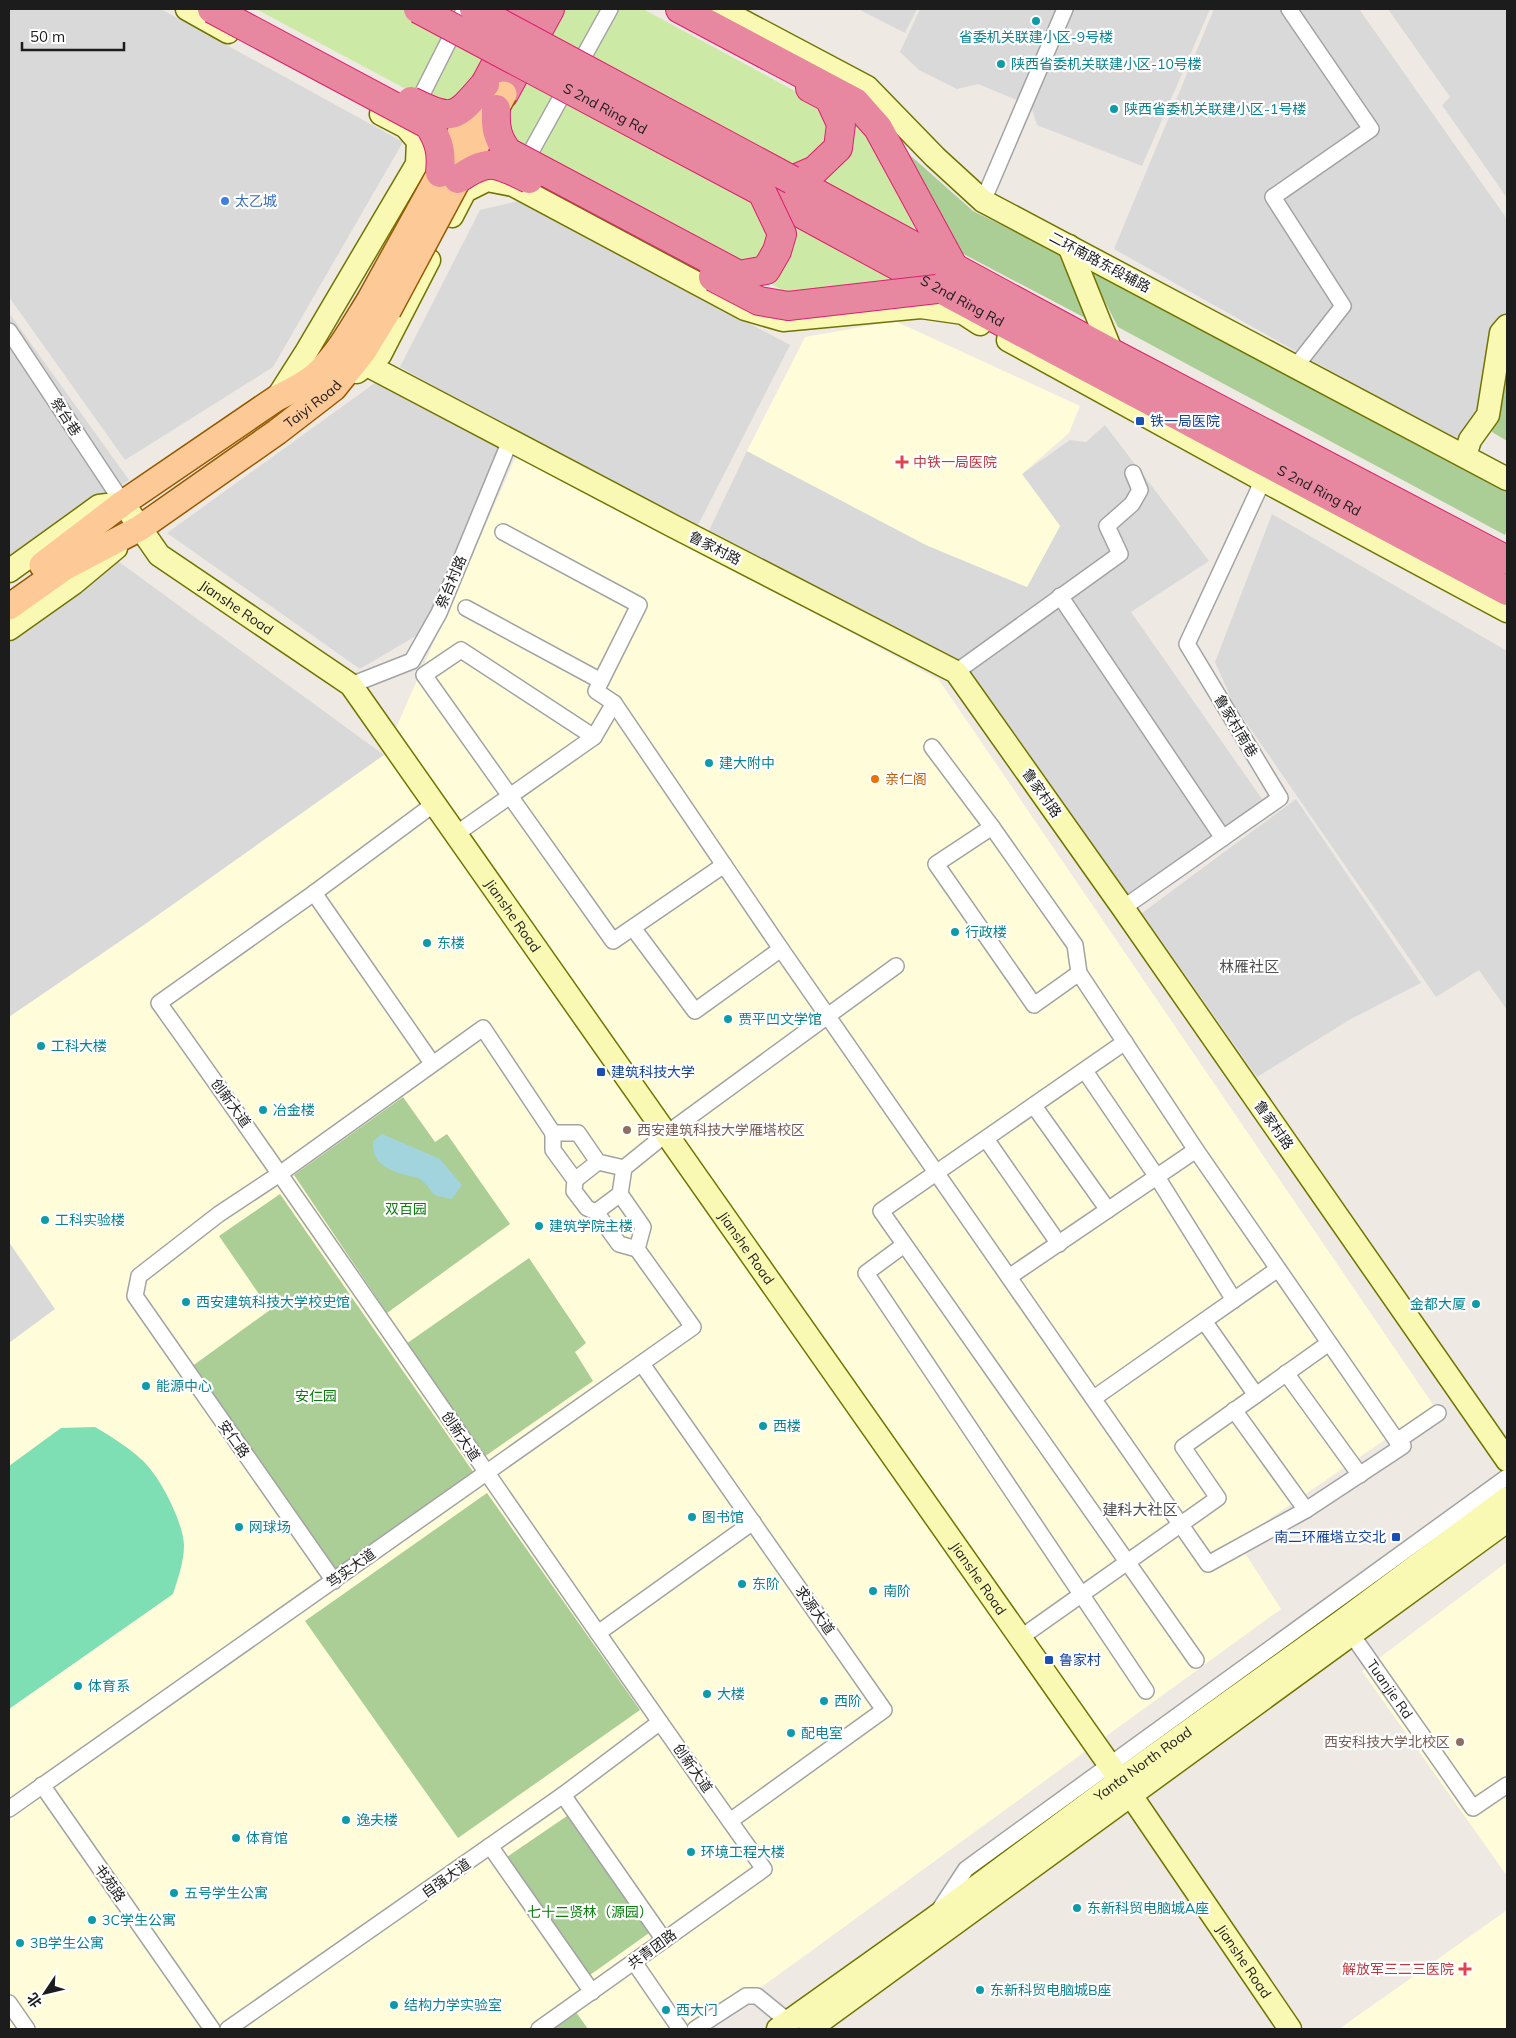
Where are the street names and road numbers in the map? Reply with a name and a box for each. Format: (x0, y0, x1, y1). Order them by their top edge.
street label: S 2nd Ring Rd (560, 79, 650, 138)
street label: 二环南路东段辅路 (1046, 228, 1154, 296)
street label: S 2nd Ring Rd (917, 271, 1007, 331)
street label: Taiyi Road (281, 377, 346, 432)
street label: 祭台巷 (47, 394, 85, 440)
street label: S 2nd Ring Rd (1274, 461, 1364, 520)
street label: 鲁家村路 (686, 527, 744, 569)
street label: 祭台村路 (432, 553, 470, 611)
street label: Jianshe Road (196, 576, 277, 639)
street label: 鲁家村南巷 (1210, 691, 1262, 761)
street label: 鲁家村路 (1019, 765, 1065, 821)
street label: Jianshe Road (481, 875, 545, 956)
street label: 创新大道 (207, 1075, 255, 1131)
street label: 鲁家村路 (1251, 1097, 1297, 1153)
street label: Jianshe Road (714, 1208, 778, 1288)
street label: 创新大道 (438, 1408, 484, 1464)
street label: 安仁路 (215, 1417, 253, 1461)
street label: Jianshe Road (947, 1538, 1010, 1618)
street label: 笃实大道 (323, 1545, 379, 1591)
street label: 求源大道 (792, 1582, 838, 1638)
street label: Tuanjie Rd (1363, 1656, 1417, 1722)
street label: Yanta North Road (1090, 1723, 1195, 1806)
street label: 创新大道 (670, 1740, 716, 1796)
street label: 自强大道 (418, 1855, 474, 1901)
street label: 书苑路 (91, 1861, 129, 1905)
street label: Jianshe Road (1212, 1921, 1275, 2002)
street label: 共青团路 (624, 1925, 680, 1973)

